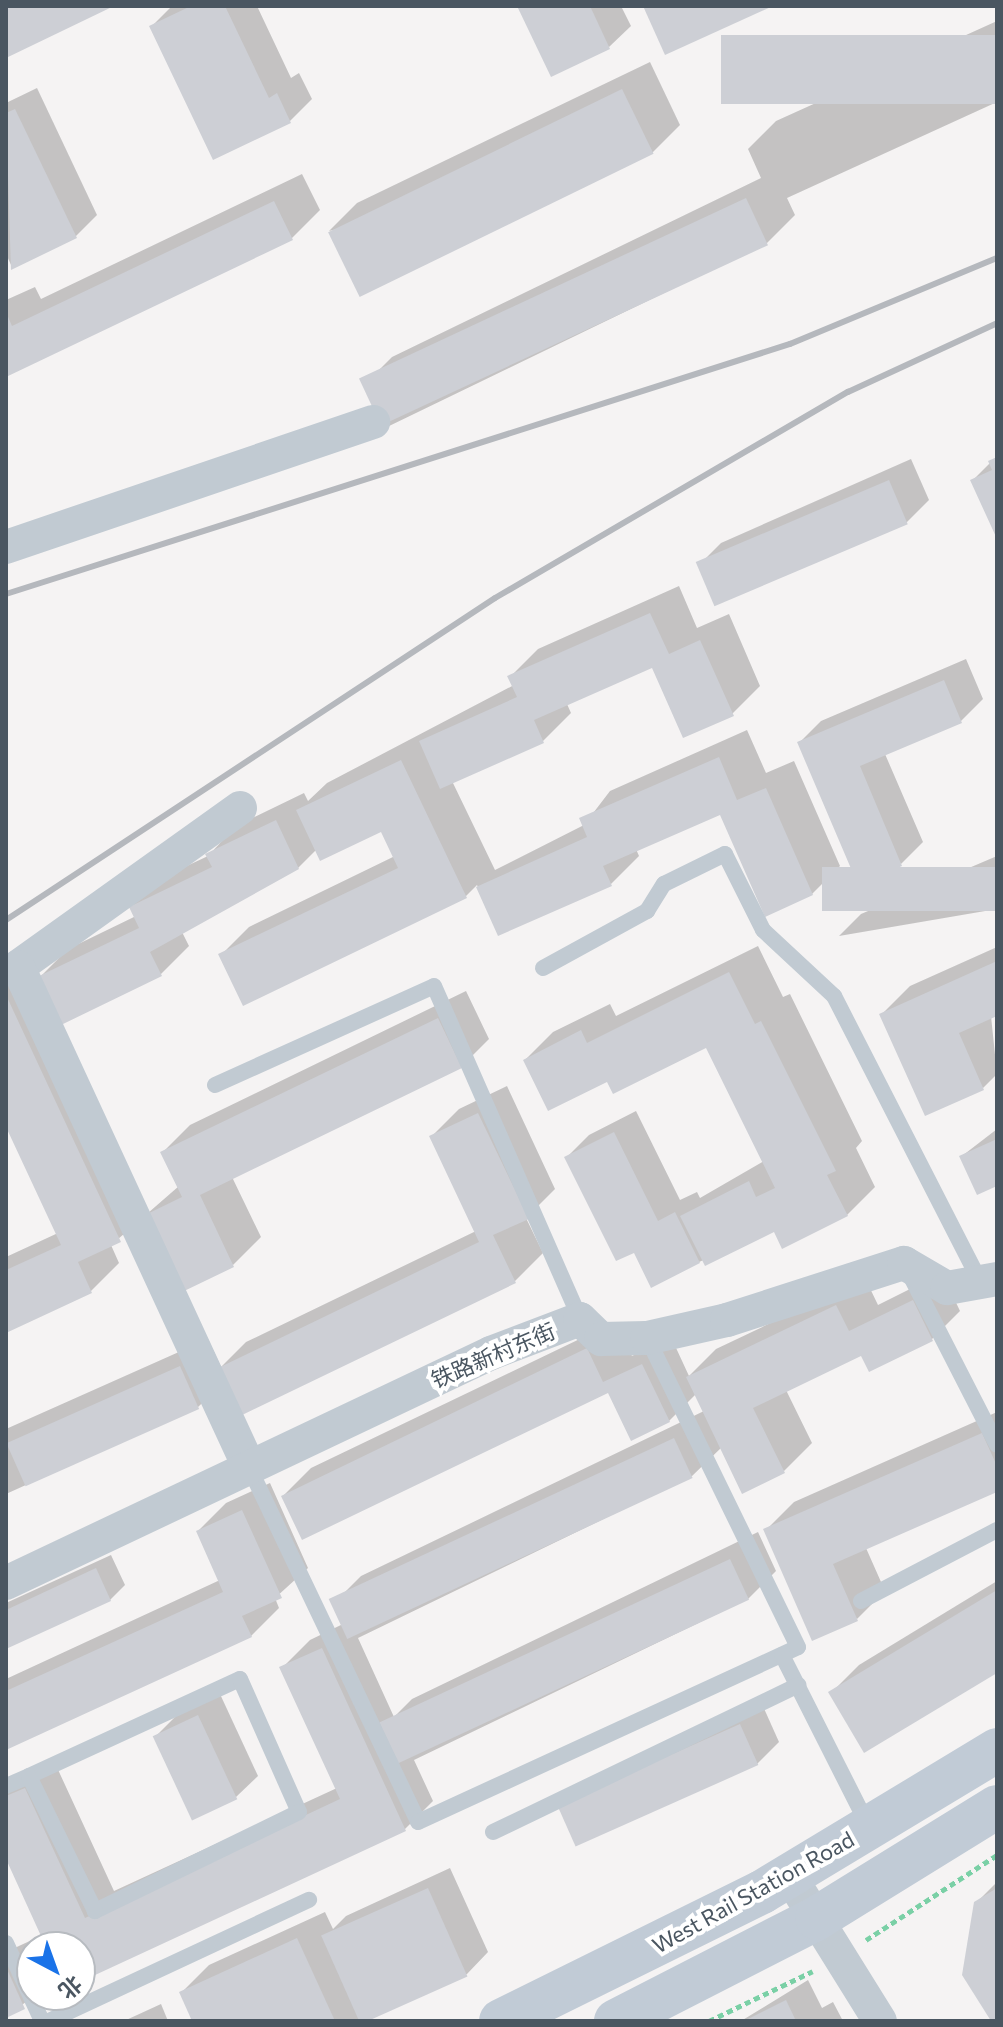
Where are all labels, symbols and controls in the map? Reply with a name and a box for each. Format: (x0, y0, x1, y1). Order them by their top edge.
street label: 铁路新村东街 (427, 1317, 559, 1393)
street label: West Rail Station Road (648, 1826, 858, 1958)
north arrow (16, 1931, 96, 2011)
text: 北 (54, 1971, 88, 2005)

